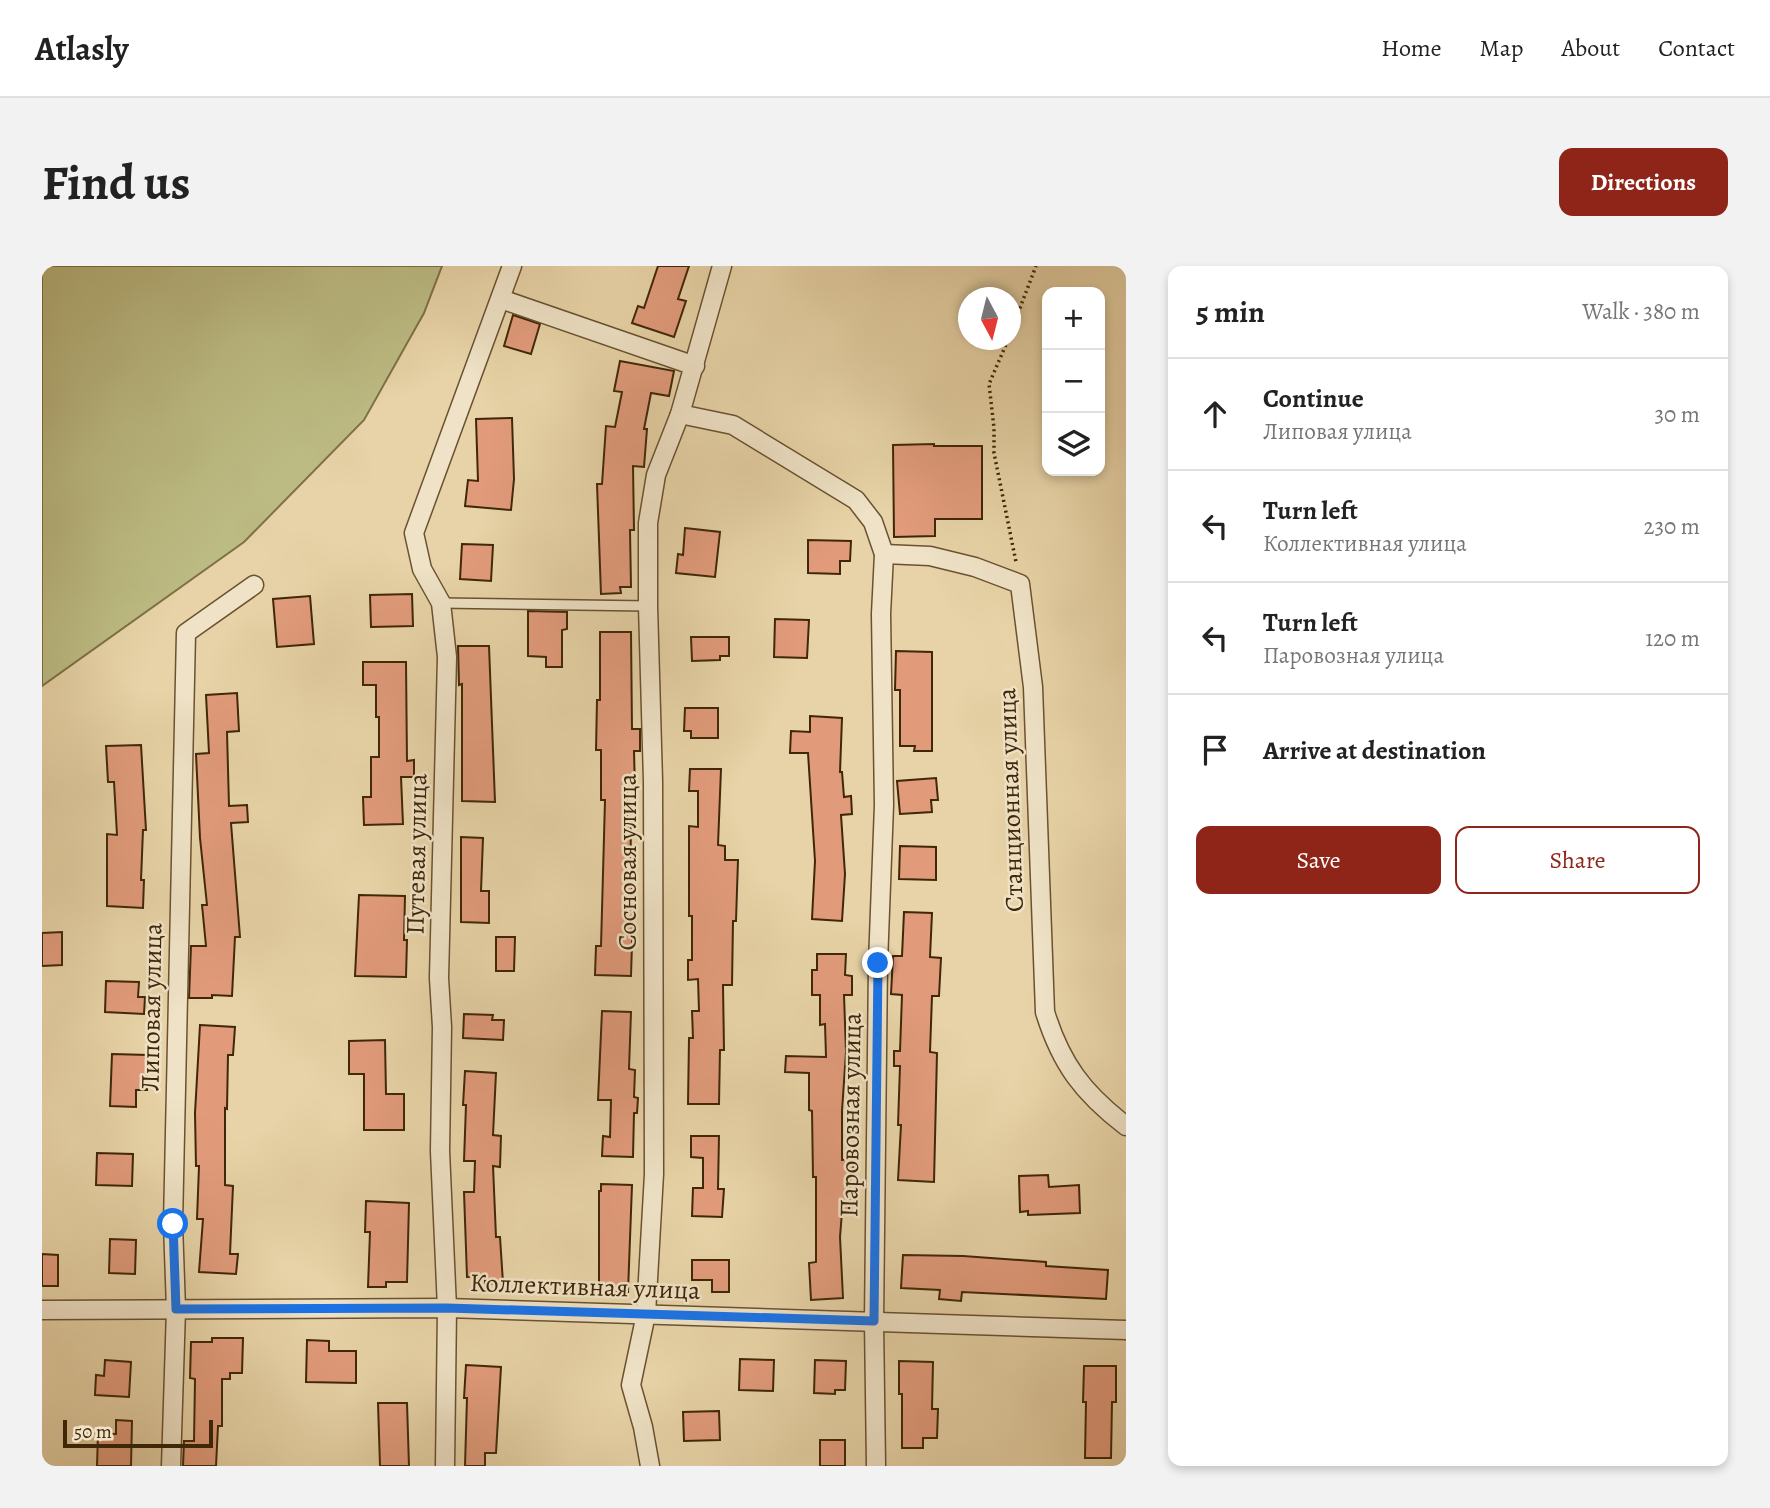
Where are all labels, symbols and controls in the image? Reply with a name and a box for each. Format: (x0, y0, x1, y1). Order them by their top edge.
text: Atlasly (35, 26, 129, 71)
text: Home (1381, 32, 1442, 64)
text: Map (1480, 32, 1524, 64)
text: About (1562, 32, 1620, 64)
text: Contact (1658, 32, 1735, 64)
button: Directions (1559, 148, 1728, 216)
text: Find us (42, 149, 190, 216)
north arrow (958, 287, 1021, 350)
map controls (1042, 287, 1105, 476)
button: + (1042, 287, 1105, 350)
text: 5 min (1196, 292, 1265, 332)
text: Walk · 380 m (1582, 296, 1700, 327)
button: − (1042, 350, 1105, 413)
text: Continue (1263, 381, 1364, 416)
icon: ahead (1196, 395, 1234, 433)
text: 30 m (1654, 399, 1700, 430)
button: layers (1042, 413, 1105, 476)
text: Липовая улица (1263, 416, 1412, 447)
text: Turn left (1263, 493, 1358, 528)
icon: left (1196, 507, 1234, 545)
text: 230 m (1644, 511, 1700, 542)
text: Коллективная улица (1263, 528, 1467, 559)
text: Turn left (1263, 605, 1358, 640)
icon: left (1196, 619, 1234, 657)
text: 120 m (1645, 623, 1700, 654)
text: Паровозная улица (1263, 640, 1444, 671)
street label: Станционная улица (989, 687, 1032, 913)
icon: arrive (1196, 731, 1234, 769)
text: Arrive at destination (1263, 733, 1486, 768)
street label: Путевая улица (398, 773, 435, 935)
street label: Сосновая улица (610, 774, 645, 950)
button: Save (1196, 826, 1441, 894)
button: Share (1455, 826, 1700, 894)
street label: Липовая улица (133, 923, 170, 1091)
route end (862, 947, 893, 978)
street label: Паровозная улица (831, 1012, 870, 1218)
route start (157, 1208, 188, 1239)
street label: Коллективная улица (469, 1265, 701, 1308)
scale bar (63, 1417, 214, 1449)
text: 50 m (74, 1419, 112, 1445)

